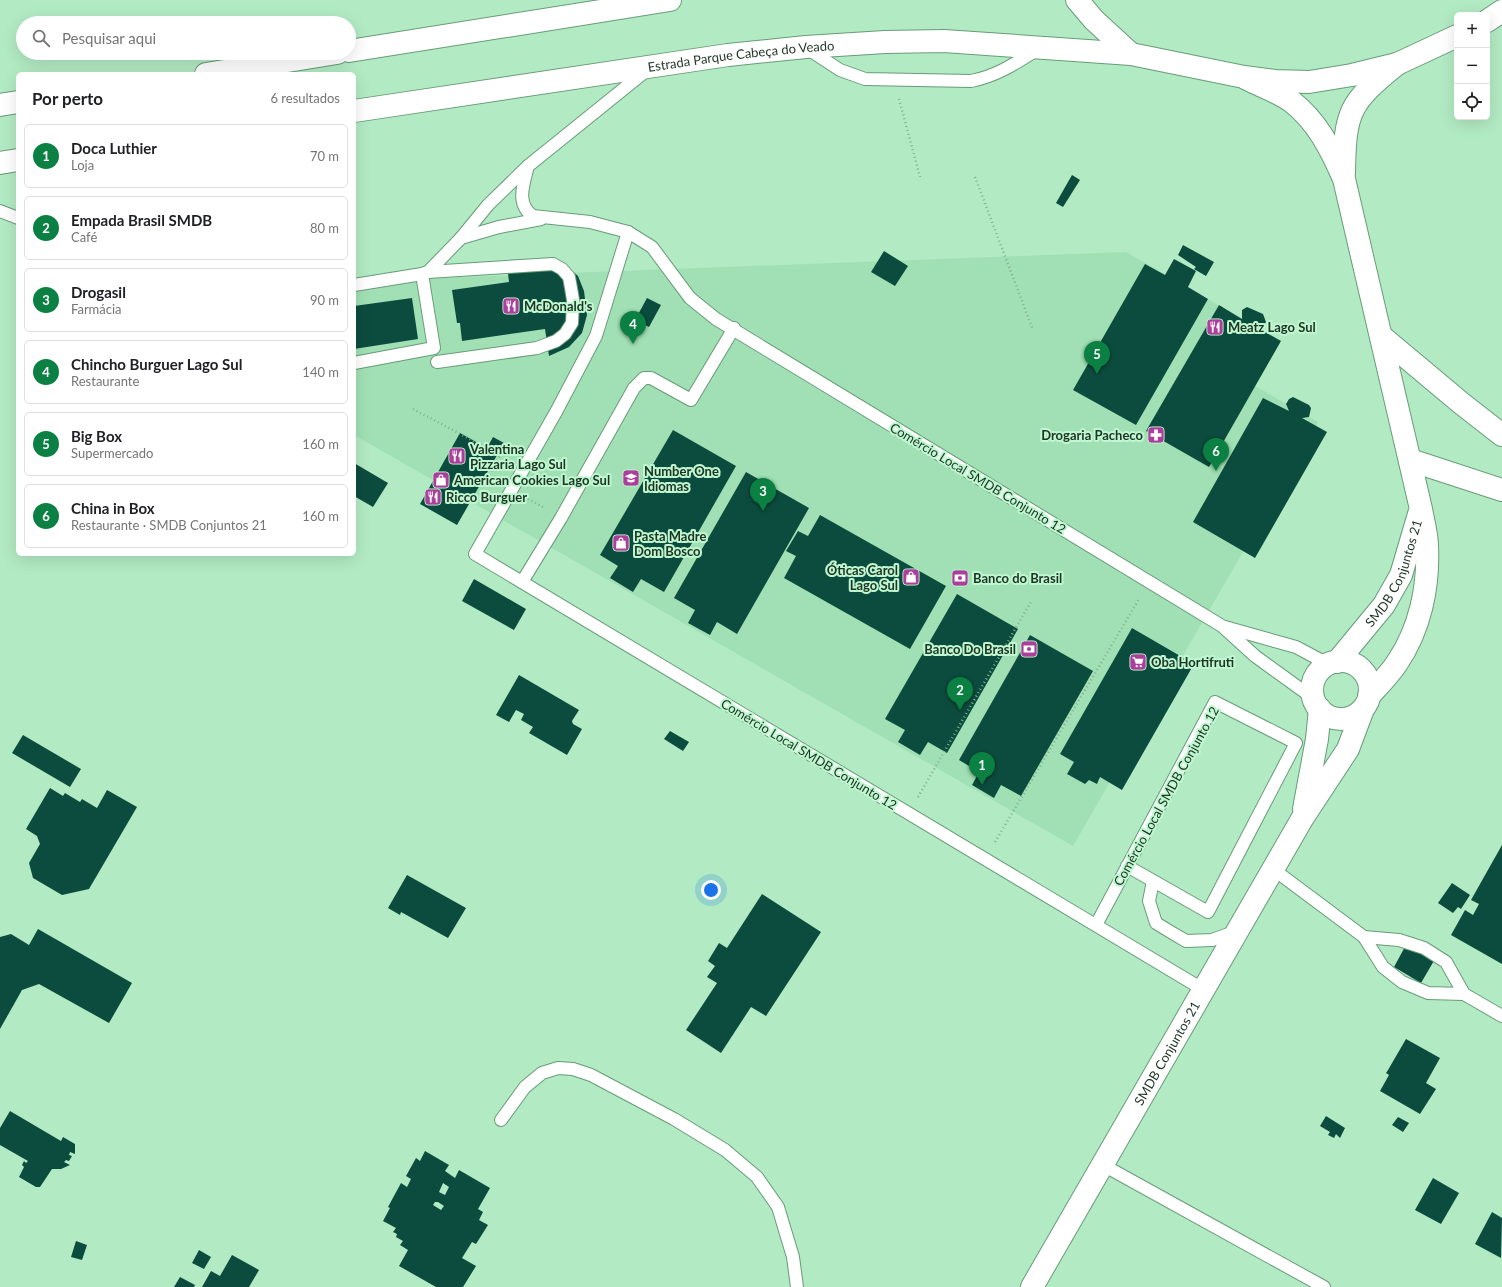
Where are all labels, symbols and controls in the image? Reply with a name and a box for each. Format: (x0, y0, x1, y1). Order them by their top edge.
map controls (1454, 12, 1490, 120)
button: + (1454, 12, 1490, 48)
search box (16, 16, 356, 60)
icon: search (30, 27, 52, 49)
text: Pesquisar aqui (62, 29, 156, 47)
street label: Estrada Parque Cabeça do Veado (647, 37, 835, 75)
button: − (1454, 48, 1490, 84)
button: locate (1454, 84, 1490, 120)
text: Por perto (32, 88, 103, 109)
text: 6 resultados (270, 90, 340, 106)
text: Doca Luthier (71, 139, 157, 157)
text: 1 (42, 148, 50, 164)
text: 70 m (310, 148, 339, 164)
text: Loja (71, 157, 94, 173)
text: Empada Brasil SMDB (71, 211, 212, 229)
text: 2 (42, 220, 50, 236)
text: 80 m (310, 220, 339, 236)
text: Café (71, 229, 97, 245)
text: Drogasil (71, 283, 126, 301)
text: 3 (42, 292, 50, 308)
text: 90 m (310, 292, 339, 308)
restaurant icon: McDonald's (501, 296, 521, 316)
place label: McDonald's (524, 298, 593, 314)
text: Farmácia (71, 301, 122, 317)
pin: 4 (620, 311, 646, 344)
restaurant icon: Meatz Lago Sul (1205, 317, 1225, 337)
place label: Meatz Lago Sul (1228, 319, 1316, 335)
pin: 5 (1084, 341, 1110, 374)
text: Chincho Burguer Lago Sul (71, 355, 242, 373)
text: 4 (42, 364, 50, 380)
text: 140 m (302, 364, 339, 380)
text: Restaurante (71, 373, 139, 389)
street label: Comércio Local SMDB Conjunto 12 (887, 419, 1069, 537)
pharmacy icon: Drogaria Pacheco (1146, 425, 1166, 445)
text: Big Box (71, 427, 122, 445)
place label: Drogaria Pacheco (1041, 427, 1144, 443)
text: 5 (42, 436, 50, 452)
text: 160 m (302, 436, 339, 452)
pin: 6 (1203, 438, 1229, 471)
place label: Valentina Pizzaria Lago Sul (469, 441, 566, 472)
text: Supermercado (71, 445, 153, 461)
restaurant icon: Valentina Pizzaria Lago Sul (447, 446, 467, 466)
place label: Number One Idiomas (644, 463, 719, 494)
school or university icon: Number One Idiomas (621, 468, 641, 488)
shop icon: American Cookies Lago Sul (431, 470, 451, 490)
place label: American Cookies Lago Sul (453, 472, 610, 488)
pin: 3 (750, 478, 776, 511)
restaurant icon: Ricco Burguer (423, 487, 443, 507)
place label: Ricco Burguer (446, 489, 527, 505)
text: China in Box (71, 499, 155, 517)
text: 6 (42, 508, 50, 524)
text: 160 m (302, 508, 339, 524)
text: Restaurante · SMDB Conjuntos 21 (71, 517, 267, 533)
street label: SMDB Conjuntos 21 (1361, 518, 1425, 630)
place label: Pasta Madre Dom Bosco (634, 528, 707, 559)
shop icon: Pasta Madre Dom Bosco (611, 533, 631, 553)
place label: Óticas Carol Lago Sul (827, 562, 898, 593)
shop icon: Óticas Carol Lago Sul (901, 567, 921, 587)
bank icon: Banco do Brasil (950, 568, 970, 588)
place label: Banco do Brasil (973, 570, 1062, 586)
bank icon: Banco Do Brasil (1019, 639, 1039, 659)
place label: Banco Do Brasil (924, 641, 1016, 657)
supermarket icon: Oba Hortifruti (1128, 652, 1148, 672)
place label: Oba Hortifruti (1151, 654, 1234, 670)
pin: 2 (947, 677, 973, 710)
street label: Comércio Local SMDB Conjunto 12 (718, 695, 900, 813)
street label: Comércio Local SMDB Conjunto 12 (1110, 704, 1222, 888)
pin: 1 (969, 752, 995, 785)
your location (701, 880, 721, 900)
street label: SMDB Conjuntos 21 (1131, 998, 1203, 1108)

